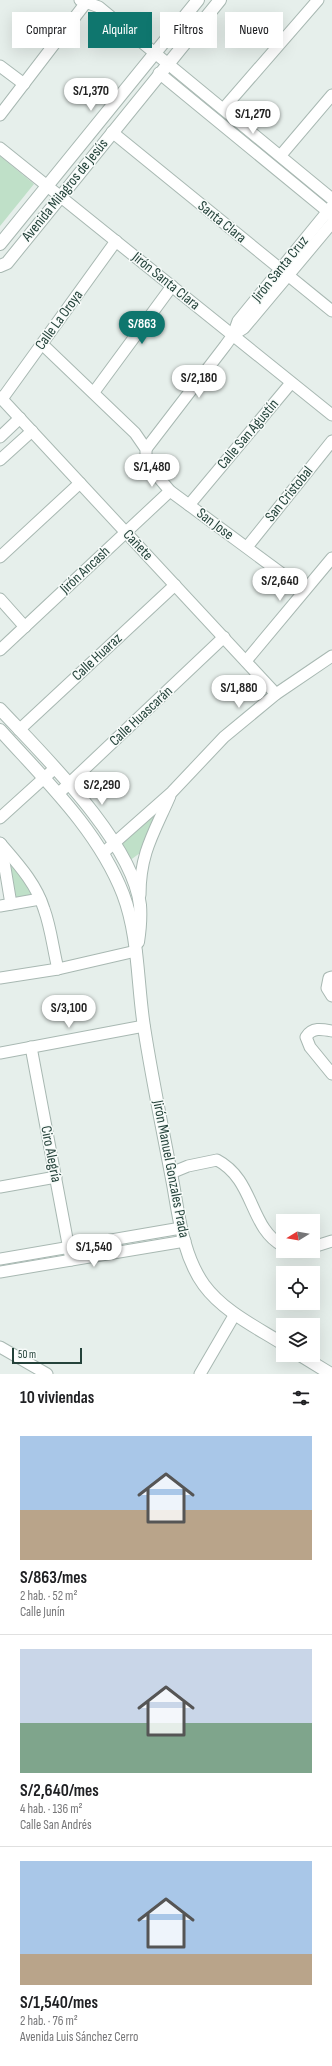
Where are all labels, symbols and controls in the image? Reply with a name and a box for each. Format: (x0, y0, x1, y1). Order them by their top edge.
chip: Comprar (12, 12, 80, 48)
chip: Alquilar (88, 12, 152, 48)
chip: Filtros (160, 12, 217, 48)
chip: Nuevo (225, 12, 283, 48)
pin: S/1,370 (54, 78, 128, 112)
text: S/1,370 (73, 83, 109, 99)
pin: S/1,270 (216, 101, 290, 135)
text: S/1,270 (235, 106, 271, 122)
street label: Avenida Milagros de Jesús (17, 135, 112, 246)
street label: Santa Clara (194, 197, 250, 247)
street label: Jirón Santa Cruz (247, 232, 313, 307)
street label: Jirón Santa Clara (127, 247, 204, 314)
street label: Calle La Oroya (31, 286, 87, 354)
pin: S/863 (114, 311, 170, 345)
text: S/863 (128, 316, 156, 332)
pin: S/2,180 (162, 365, 236, 399)
text: S/2,180 (181, 370, 217, 386)
street label: Calle San Agustín (213, 395, 283, 473)
pin: S/1,480 (115, 454, 189, 488)
text: S/1,480 (133, 459, 171, 475)
street label: San Cristobal (261, 462, 317, 526)
street label: San Jose (193, 504, 237, 544)
street label: Cañete (119, 525, 157, 565)
street label: Jirón Ancash (55, 542, 114, 599)
pin: S/2,640 (243, 568, 317, 602)
text: S/2,640 (261, 573, 299, 589)
street label: Calle Huaraz (68, 629, 126, 685)
pin: S/1,880 (202, 675, 276, 709)
text: S/1,880 (220, 680, 258, 696)
street label: Calle Huascarán (105, 682, 177, 750)
pin: S/2,290 (65, 772, 139, 806)
text: S/2,290 (84, 777, 120, 793)
pin: S/3,100 (32, 995, 106, 1029)
text: S/3,100 (51, 1000, 87, 1016)
street label: Jirón Manuel Gonzales Prada (148, 1098, 194, 1240)
street label: Ciro Alegría (36, 1124, 66, 1184)
north arrow (276, 1214, 320, 1258)
map controls (276, 1214, 320, 1362)
pin: S/1,540 (57, 1234, 131, 1268)
text: S/1,540 (76, 1239, 112, 1255)
button: locate (276, 1266, 320, 1310)
button: layers (276, 1318, 320, 1362)
scale bar (12, 1346, 82, 1365)
text: 50 m (18, 1348, 36, 1361)
icon: filters (290, 1387, 312, 1409)
text: 10 viviendas (20, 1388, 94, 1408)
icon: home (130, 1462, 202, 1534)
text: S/863/mes (20, 1568, 87, 1588)
text: 2 hab. · 52 m² (20, 1588, 77, 1604)
text: Calle Junín (20, 1604, 65, 1620)
icon: home (130, 1675, 202, 1747)
text: S/2,640/mes (20, 1781, 99, 1801)
text: 4 hab. · 136 m² (20, 1801, 83, 1817)
text: Calle San Andrés (20, 1817, 92, 1833)
icon: home (130, 1887, 202, 1959)
text: S/1,540/mes (20, 1993, 98, 2013)
text: 2 hab. · 76 m² (20, 2013, 78, 2029)
text: Avenida Luis Sánchez Cerro (20, 2029, 138, 2045)

